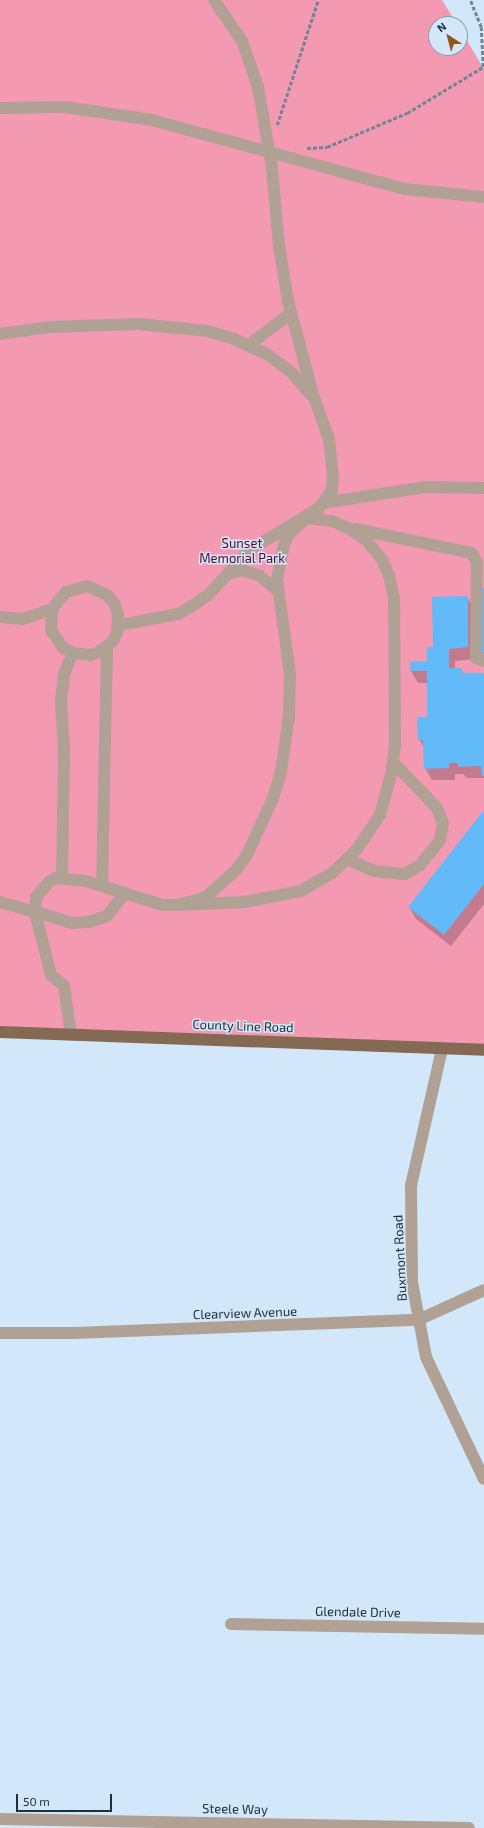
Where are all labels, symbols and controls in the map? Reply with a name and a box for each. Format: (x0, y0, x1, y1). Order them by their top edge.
north arrow (428, 16, 468, 56)
text: N (434, 19, 448, 34)
park label: Sunset Memorial Park (199, 536, 285, 567)
street label: County Line Road (192, 1016, 294, 1036)
street label: Buxmont Road (390, 1214, 410, 1302)
street label: Clearview Avenue (192, 1303, 298, 1323)
street label: Glendale Drive (315, 1603, 401, 1621)
scale bar (18, 1786, 114, 1812)
text: 50 m (23, 1794, 50, 1808)
street label: Steele Way (202, 1801, 268, 1817)

